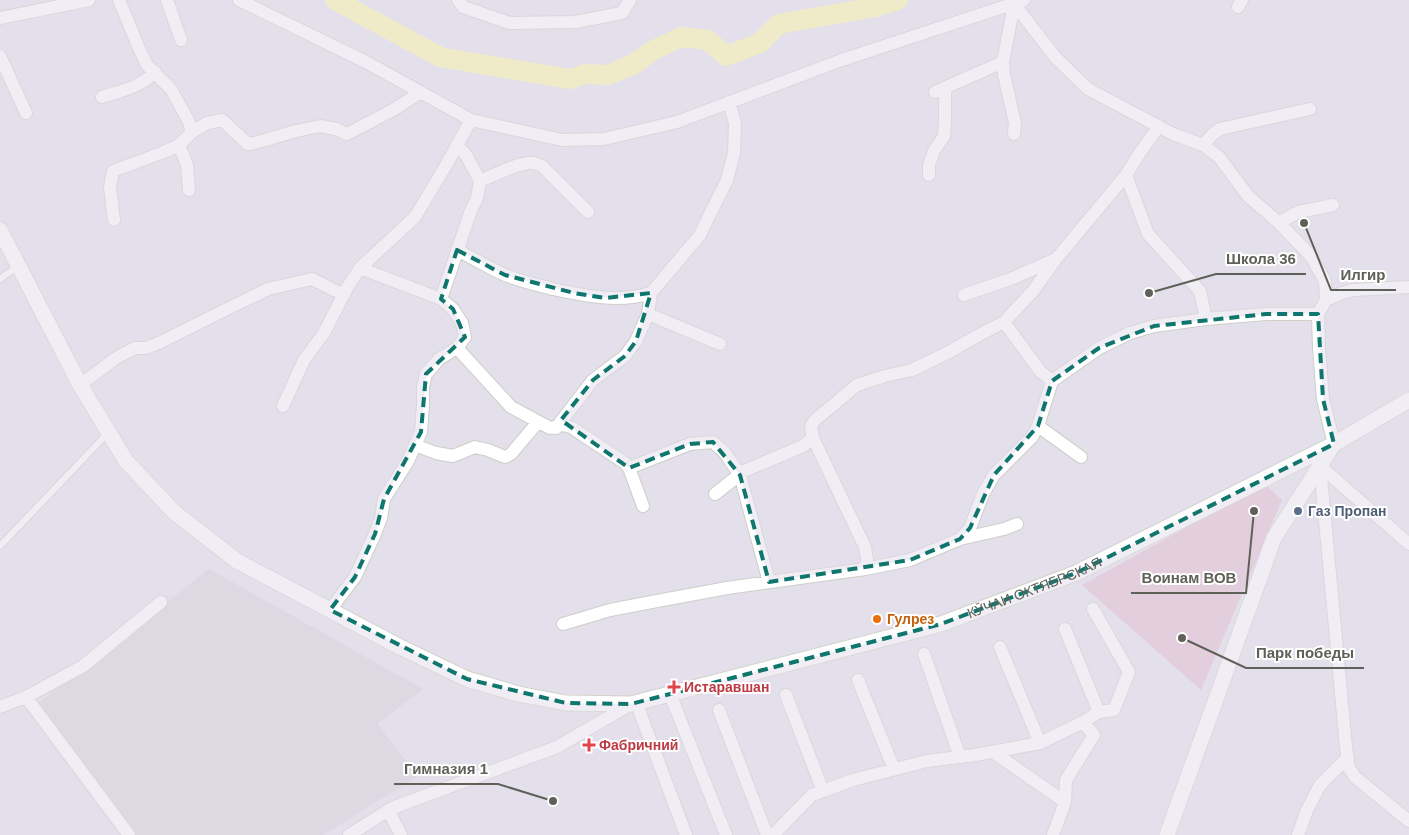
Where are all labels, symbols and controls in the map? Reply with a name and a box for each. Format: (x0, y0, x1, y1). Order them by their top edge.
callout: Школа 36 (1216, 244, 1306, 274)
text: Школа 36 (1226, 250, 1296, 267)
callout: Илгир (1331, 260, 1396, 290)
text: Илгир (1341, 266, 1385, 283)
place label: Газ Пропан (1308, 503, 1386, 519)
marker: Газ Пропан (1292, 505, 1304, 517)
street label: КӮЧАИ ОКТЯБРСКАЯ (965, 554, 1104, 621)
callout: Воинам ВОВ (1131, 563, 1246, 593)
text: Воинам ВОВ (1142, 569, 1237, 586)
place label: Гулрез (887, 611, 934, 627)
marker: Гулрез (871, 613, 883, 625)
callout: Парк победы (1246, 638, 1364, 668)
text: Парк победы (1256, 644, 1354, 661)
place label: Истаравшан (684, 679, 769, 695)
marker: Истаравшан (668, 681, 680, 693)
place label: Фабричний (599, 737, 678, 753)
marker: Фабричний (583, 739, 595, 751)
callout: Гимназия 1 (394, 754, 498, 784)
text: Гимназия 1 (404, 760, 488, 777)

